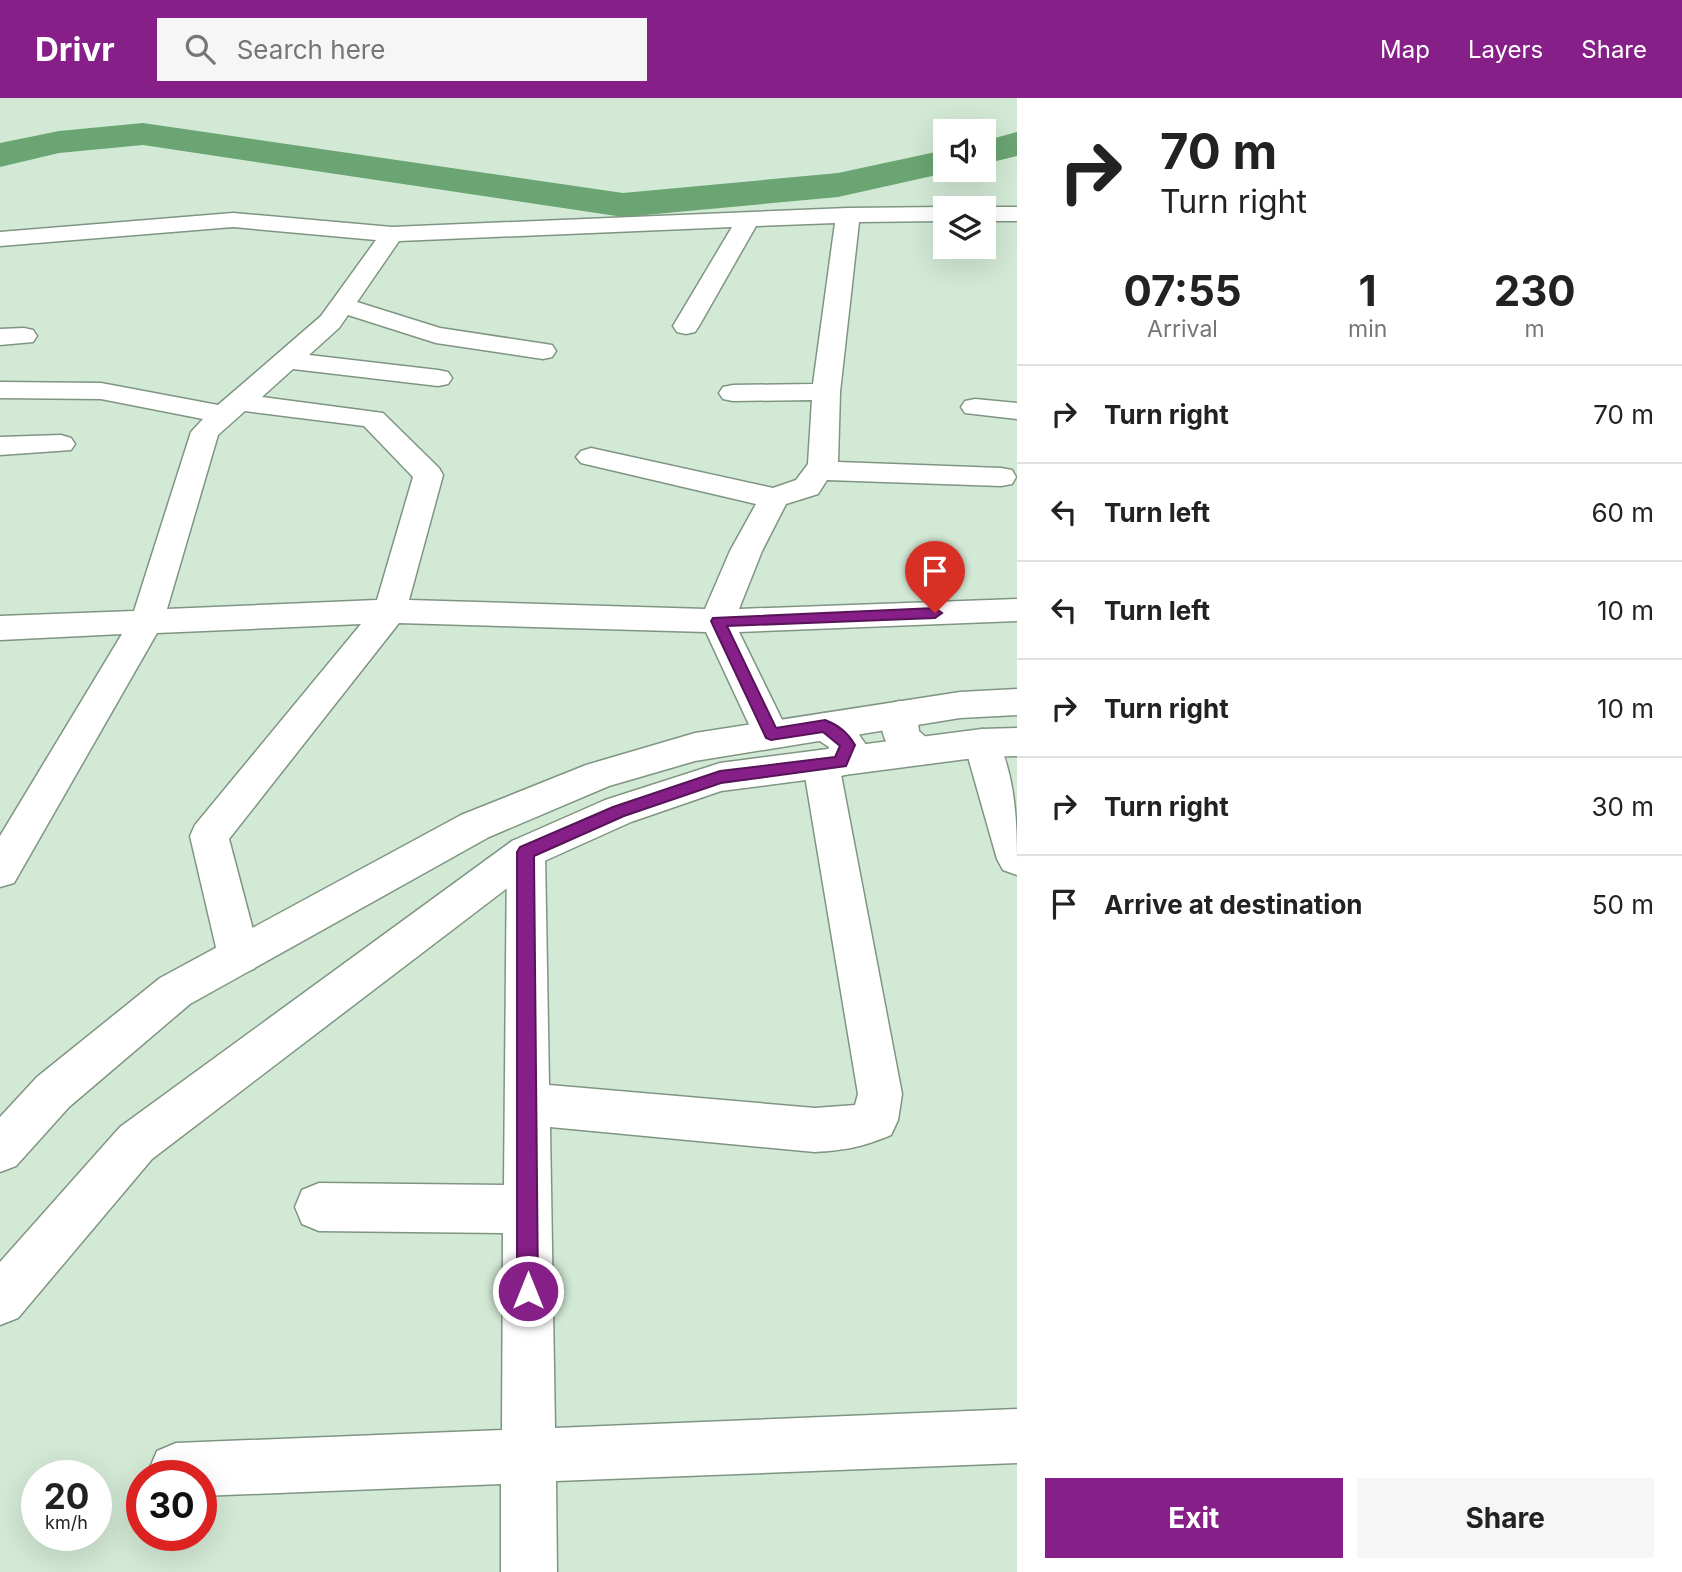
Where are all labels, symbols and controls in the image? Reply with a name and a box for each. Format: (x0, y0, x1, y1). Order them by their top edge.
search box (157, 18, 647, 81)
text: Drivr (35, 29, 115, 69)
icon: search (181, 30, 219, 68)
text: Search here (237, 34, 385, 65)
text: Map (1380, 35, 1430, 64)
text: Layers (1468, 35, 1543, 64)
text: Share (1581, 35, 1647, 64)
map controls (933, 119, 996, 259)
button: sound (933, 119, 996, 182)
text: 70 m (1160, 122, 1277, 181)
icon: right (1045, 126, 1136, 217)
text: Turn right (1160, 182, 1307, 221)
button: layers (933, 196, 996, 259)
text: 07:55 (1123, 265, 1242, 316)
text: 1 (1359, 265, 1377, 316)
text: 230 (1494, 265, 1576, 316)
text: Arrival (1147, 315, 1218, 343)
text: min (1348, 315, 1387, 343)
text: m (1525, 315, 1545, 343)
icon: right (1045, 395, 1083, 433)
text: Turn right (1104, 399, 1229, 430)
text: 70 m (1593, 399, 1654, 430)
icon: left (1045, 493, 1083, 531)
text: Turn left (1104, 497, 1210, 528)
text: 60 m (1591, 497, 1654, 528)
pin (905, 541, 965, 613)
icon: arrive (916, 552, 954, 590)
icon: left (1045, 591, 1083, 629)
text: Turn left (1104, 595, 1210, 626)
text: 10 m (1597, 595, 1654, 626)
icon: right (1045, 689, 1083, 727)
text: Turn right (1104, 693, 1229, 724)
text: 10 m (1597, 693, 1654, 724)
icon: right (1045, 787, 1083, 825)
text: Turn right (1104, 791, 1229, 822)
text: 30 m (1591, 791, 1654, 822)
icon: arrive (1045, 885, 1083, 923)
text: Arrive at destination (1104, 889, 1363, 920)
text: 50 m (1592, 889, 1654, 920)
position arrow (491, 1254, 565, 1328)
speed limit sign: 30 (126, 1460, 217, 1551)
text: 20 (44, 1475, 89, 1517)
button: Exit (1045, 1478, 1343, 1558)
button: Share (1357, 1478, 1654, 1558)
text: km/h (45, 1512, 88, 1533)

